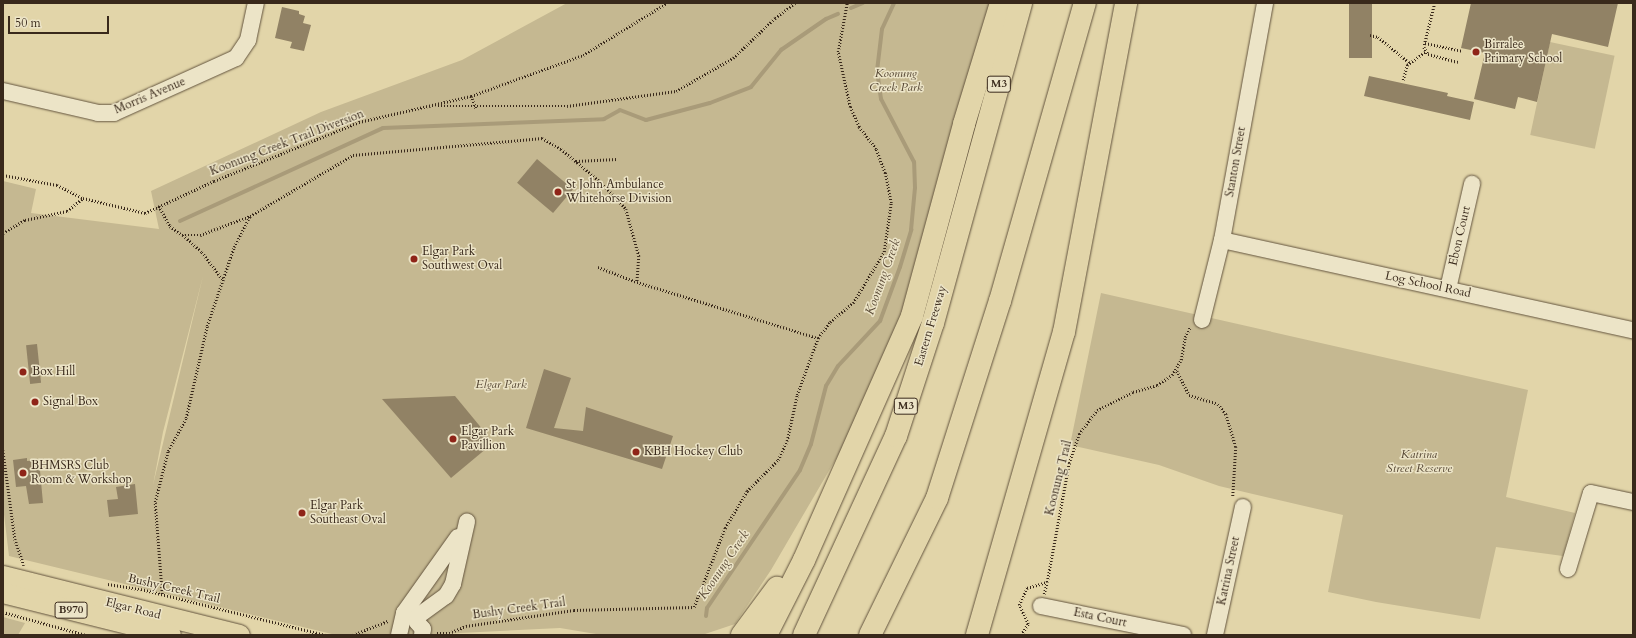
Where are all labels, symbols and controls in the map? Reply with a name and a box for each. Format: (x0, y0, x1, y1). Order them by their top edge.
scale bar (10, 8, 111, 34)
text: 50 m (15, 15, 41, 31)
place label: Birralee Primary School (1484, 38, 1562, 66)
marker: Birralee Primary School (1471, 47, 1481, 57)
park label: Koonung Creek Park (869, 67, 923, 95)
street label: Morris Avenue (112, 75, 188, 117)
road number: M3 (986, 75, 1012, 93)
street label: Koonung Creek Trail Diversion (208, 107, 366, 179)
street label: Stanton Street (1223, 126, 1249, 198)
place label: St John Ambulance Whitehorse Division (566, 178, 672, 206)
marker: St John Ambulance Whitehorse Division (553, 187, 563, 197)
street label: Ebon Court (1446, 205, 1474, 267)
water label: Koonung Creek (862, 237, 904, 317)
place label: Elgar Park Southwest Oval (422, 245, 502, 273)
marker: Elgar Park Southwest Oval (409, 254, 419, 264)
street label: Log School Road (1384, 269, 1472, 301)
street label: Eastern Freeway (912, 284, 950, 368)
place label: Box Hill (32, 365, 75, 379)
marker: Box Hill (17, 366, 29, 378)
park label: Elgar Park (475, 378, 527, 392)
place label: Signal Box (43, 395, 98, 409)
marker: Signal Box (30, 397, 40, 407)
road number: M3 (893, 397, 919, 415)
place label: Elgar Park Pavillion (461, 425, 514, 453)
marker: Elgar Park Pavillion (448, 434, 458, 444)
street label: Koonung Trail (1043, 439, 1075, 517)
place label: KBH Hockey Club (644, 445, 743, 459)
marker: KBH Hockey Club (631, 447, 641, 457)
park label: Katrina Street Reserve (1386, 448, 1452, 476)
place label: BHMSRS Club Room & Workshop (31, 459, 132, 487)
marker: BHMSRS Club Room & Workshop (18, 468, 28, 478)
place label: Elgar Park Southeast Oval (310, 499, 386, 527)
marker: Elgar Park Southeast Oval (297, 508, 307, 518)
water label: Koonung Creek (695, 528, 753, 602)
street label: Katrina Street (1215, 535, 1243, 607)
street label: Bushy Creek Trail (127, 571, 221, 607)
street label: Elgar Road (104, 595, 162, 623)
street label: Bushy Creek Trail (472, 595, 566, 623)
road number: B970 (54, 601, 88, 619)
street label: Esta Court (1072, 605, 1128, 631)

